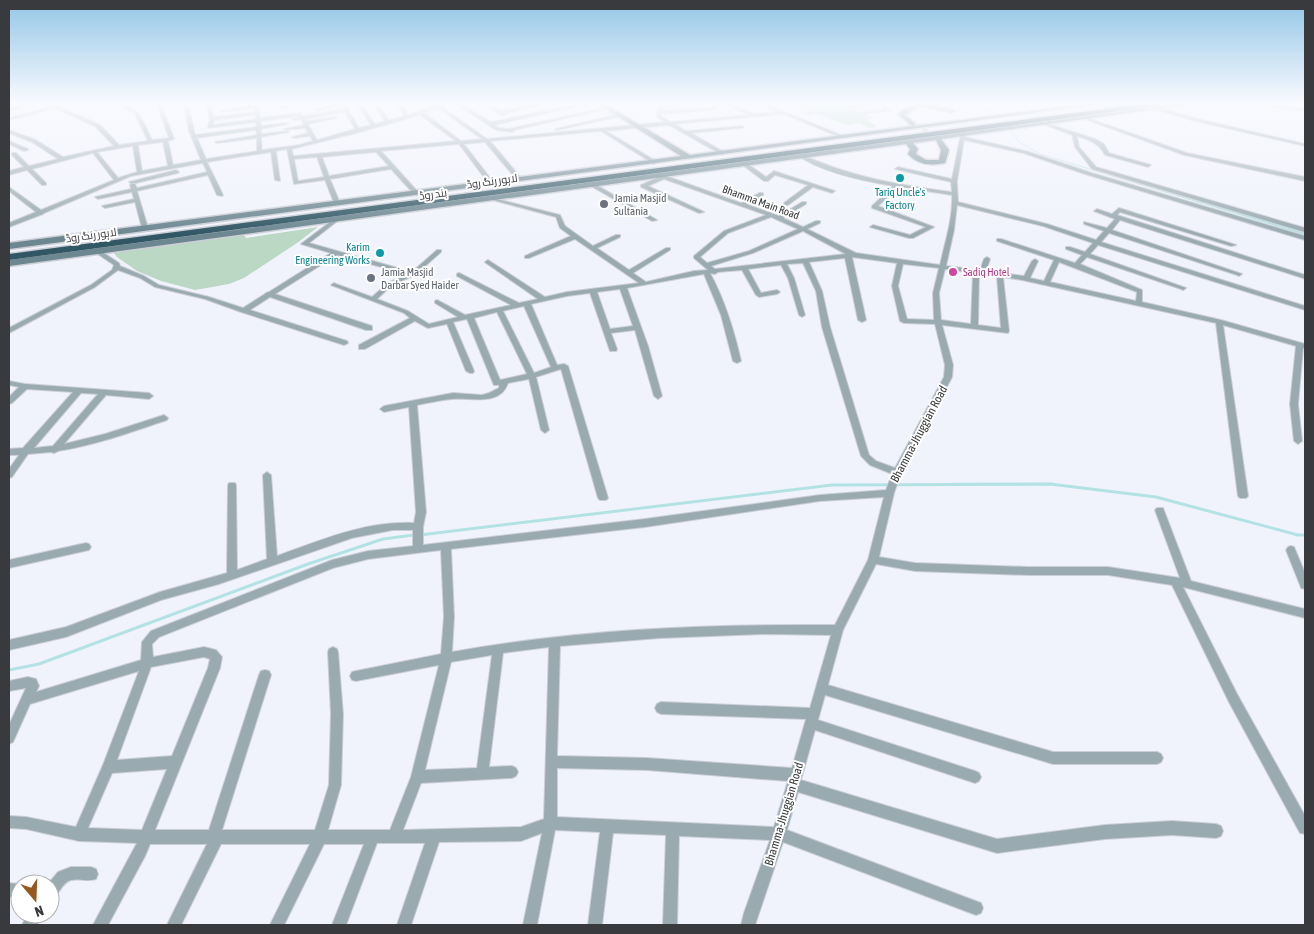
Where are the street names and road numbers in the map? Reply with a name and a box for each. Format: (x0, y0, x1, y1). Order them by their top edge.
street label: لاہور رنگ روڈ (466, 171, 519, 192)
street label: Bhamma Main Road (721, 183, 801, 221)
street label: بند روڈ (418, 186, 448, 203)
street label: لاہور رنگ روڈ (65, 225, 118, 246)
street label: Bhamma-Jhuggian Road (888, 383, 950, 485)
street label: Bhamma-Jhuggian Road (762, 761, 806, 867)

